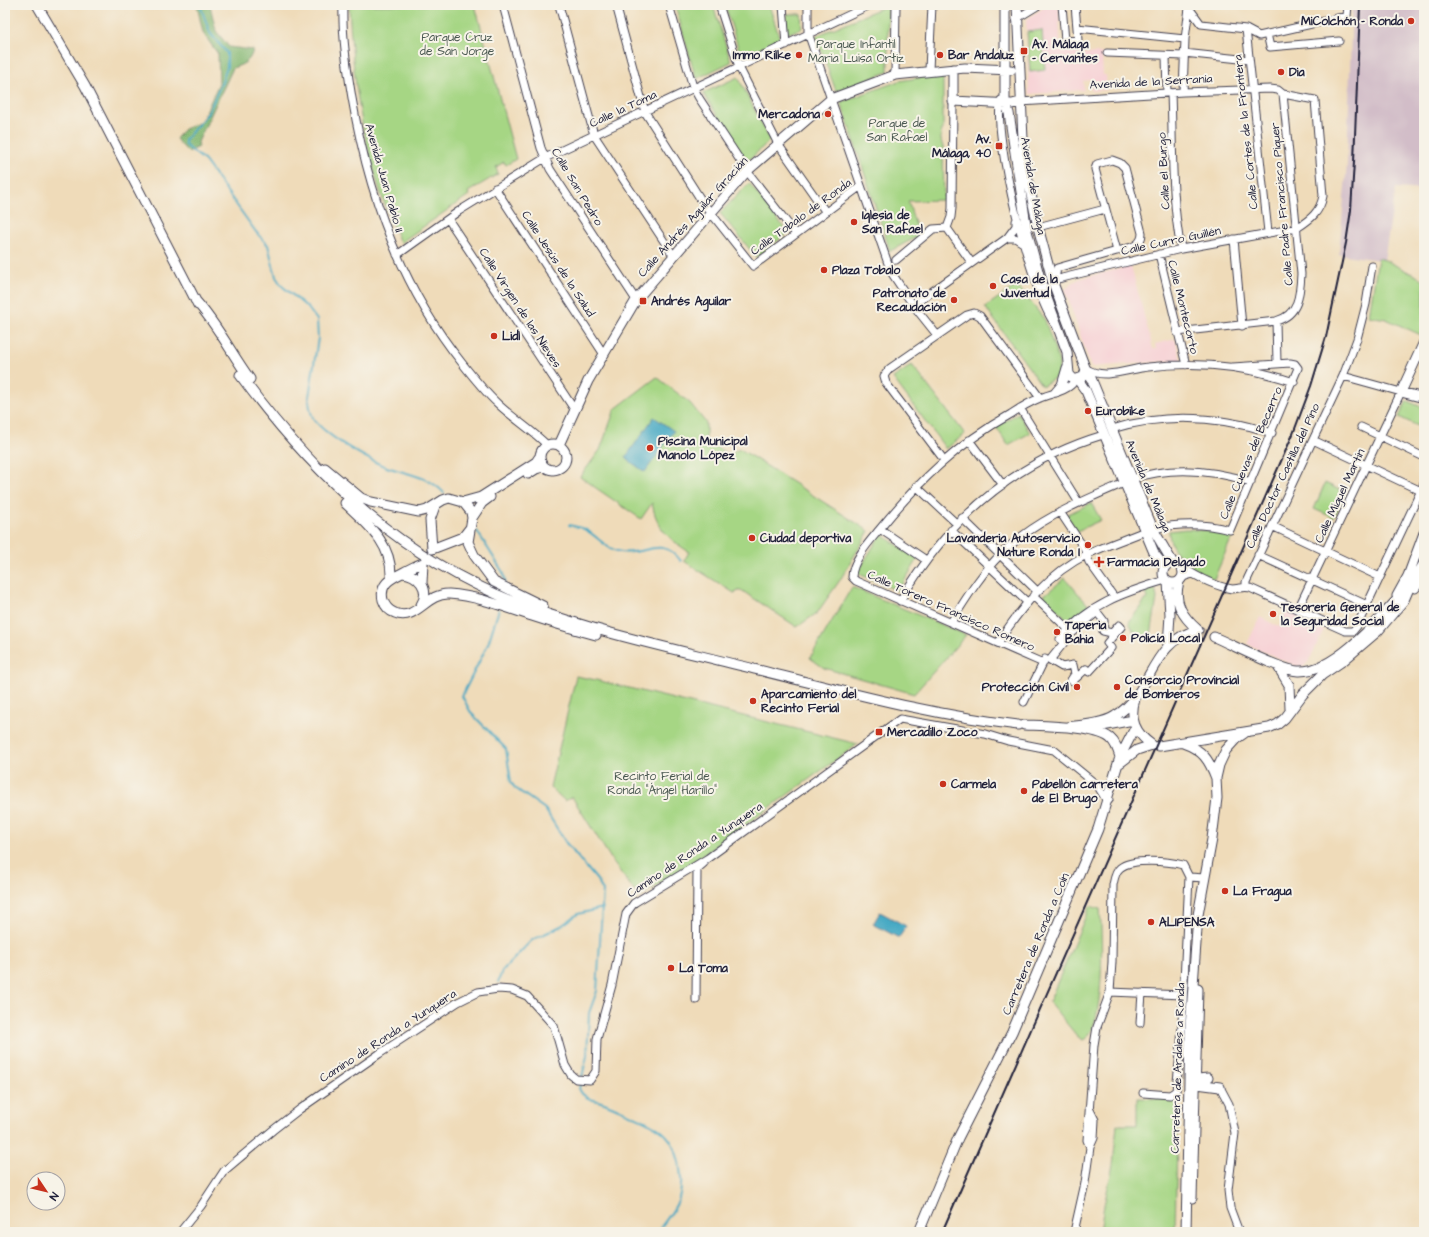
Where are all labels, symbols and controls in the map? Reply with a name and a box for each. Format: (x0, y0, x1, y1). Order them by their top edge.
place label: MiColchón - Ronda (1301, 13, 1404, 30)
marker: MiColchón - Ronda (1406, 16, 1416, 26)
park label: Parque Cruz de San Jorge (420, 29, 495, 61)
park label: Parque Infantil Maria Luisa Ortiz (808, 36, 904, 67)
place label: Av. Málaga - Cervantes (1032, 36, 1098, 67)
marker: Av. Málaga - Cervantes (1019, 46, 1029, 56)
place label: Immo Rilke (733, 47, 792, 64)
place label: Bar Andaluz (948, 47, 1015, 64)
marker: Immo Rilke (794, 50, 804, 60)
marker: Bar Andaluz (935, 50, 945, 60)
street label: Calle Cortes de la Frontera (1229, 54, 1263, 210)
place label: Dia (1289, 64, 1306, 81)
marker: Dia (1276, 67, 1286, 77)
street label: Avenida de la Serranía (1089, 70, 1213, 94)
street label: Calle la Toma (587, 86, 659, 132)
place label: Mercadona (758, 106, 821, 123)
marker: Mercadona (823, 109, 833, 119)
park label: Parque de San Rafael (867, 115, 928, 146)
street label: Calle Padre Francisco Piquer (1266, 121, 1298, 286)
street label: Avenida Juan Pablo II (360, 122, 408, 234)
place label: Av. Málaga, 40 (932, 131, 991, 164)
street label: Calle el Burgo (1153, 132, 1176, 210)
street label: Avenida de Málaga (1015, 136, 1050, 236)
marker: Av. Málaga, 40 (994, 141, 1004, 151)
street label: Calle San Pedro (547, 145, 607, 229)
street label: Calle Andrés Aguilar Gracián (634, 153, 753, 282)
street label: Calle Tobalo de Ronda (747, 175, 855, 259)
place label: Iglesia de San Rafael (861, 207, 923, 238)
street label: Calle Jesús de la Salud (517, 208, 599, 320)
marker: Iglesia de San Rafael (849, 217, 859, 227)
street label: Calle Curro Guillén (1120, 222, 1222, 260)
street label: Calle Virgen de las Nieves (474, 245, 565, 372)
street label: Calle Montecorto (1163, 258, 1203, 356)
place label: Plaza Tobalo (832, 262, 900, 279)
marker: Plaza Tobalo (819, 265, 829, 275)
place label: Casa de la Juventud (1000, 271, 1059, 302)
marker: Casa de la Juventud (988, 281, 998, 291)
place label: Patronato de Recaudación (873, 285, 947, 316)
place label: Andrés Aguilar (651, 293, 732, 312)
marker: Patronato de Recaudación (949, 295, 959, 305)
marker: Andrés Aguilar (638, 296, 648, 306)
place label: Lidl (502, 328, 520, 345)
marker: Lidl (489, 331, 499, 341)
street label: Calle Cuevas del Becerro (1215, 384, 1287, 522)
street label: Calle Doctor Castilla del Pino (1242, 400, 1324, 551)
place label: Eurobike (1096, 403, 1145, 420)
marker: Eurobike (1083, 406, 1093, 416)
place label: Piscina Municipal Manolo López (658, 433, 748, 465)
street label: Avenida de Málaga (1120, 437, 1175, 535)
marker: Piscina Municipal Manolo López (645, 443, 655, 453)
street label: Calle Miguel Martín (1311, 446, 1370, 546)
place label: Ciudad deportiva (760, 530, 852, 548)
place label: Lavanderia Autoservicio Nature Ronda I (947, 530, 1080, 561)
marker: Ciudad deportiva (747, 533, 757, 543)
marker: Lavanderia Autoservicio Nature Ronda I (1083, 540, 1093, 550)
place label: Farmacia Delgado (1107, 554, 1205, 573)
marker: Farmacia Delgado (1094, 557, 1104, 567)
street label: Calle Torero Francisco Romero (865, 566, 1038, 656)
place label: Tesorería General de la Seguridad Social (1280, 599, 1400, 632)
marker: Tesorería General de la Seguridad Social (1268, 609, 1278, 619)
place label: Taperia Bahia (1064, 617, 1107, 648)
marker: Taperia Bahia (1052, 627, 1062, 637)
place label: Policía Local (1131, 630, 1200, 647)
marker: Policía Local (1118, 633, 1128, 643)
place label: Consorcio Provincial de Bomberos (1124, 672, 1239, 703)
place label: Protección Civil (982, 679, 1069, 696)
marker: Protección Civil (1072, 682, 1082, 692)
marker: Consorcio Provincial de Bomberos (1112, 682, 1122, 692)
place label: Aparcamiento del Recinto Ferial (761, 686, 856, 717)
marker: Aparcamiento del Recinto Ferial (748, 696, 758, 706)
place label: Mercadillo Zoco (887, 724, 978, 741)
marker: Mercadillo Zoco (874, 727, 884, 737)
park label: Recinto Ferial de Ronda "Ángel Harillo" (607, 768, 717, 800)
place label: Carmela (951, 776, 997, 793)
place label: Pabellón carretera de El Brugo (1031, 776, 1139, 809)
marker: Carmela (938, 779, 948, 789)
marker: Pabellón carretera de El Brugo (1019, 786, 1029, 796)
street label: Camino de Ronda a Yunquera (624, 798, 766, 902)
street label: Carretera de Ronda a Coín (998, 870, 1074, 1018)
place label: La Fragua (1233, 883, 1293, 902)
marker: La Fragua (1220, 886, 1230, 896)
place label: ALIPENSA (1159, 914, 1215, 931)
marker: ALIPENSA (1146, 917, 1156, 927)
place label: La Toma (679, 960, 729, 977)
marker: La Toma (666, 963, 676, 973)
street label: Carretera de Ardales a Ronda (1167, 982, 1189, 1154)
street label: Camino de Ronda a Yunquera (316, 985, 460, 1087)
north arrow (26, 1171, 66, 1211)
text: N (46, 1189, 62, 1204)

